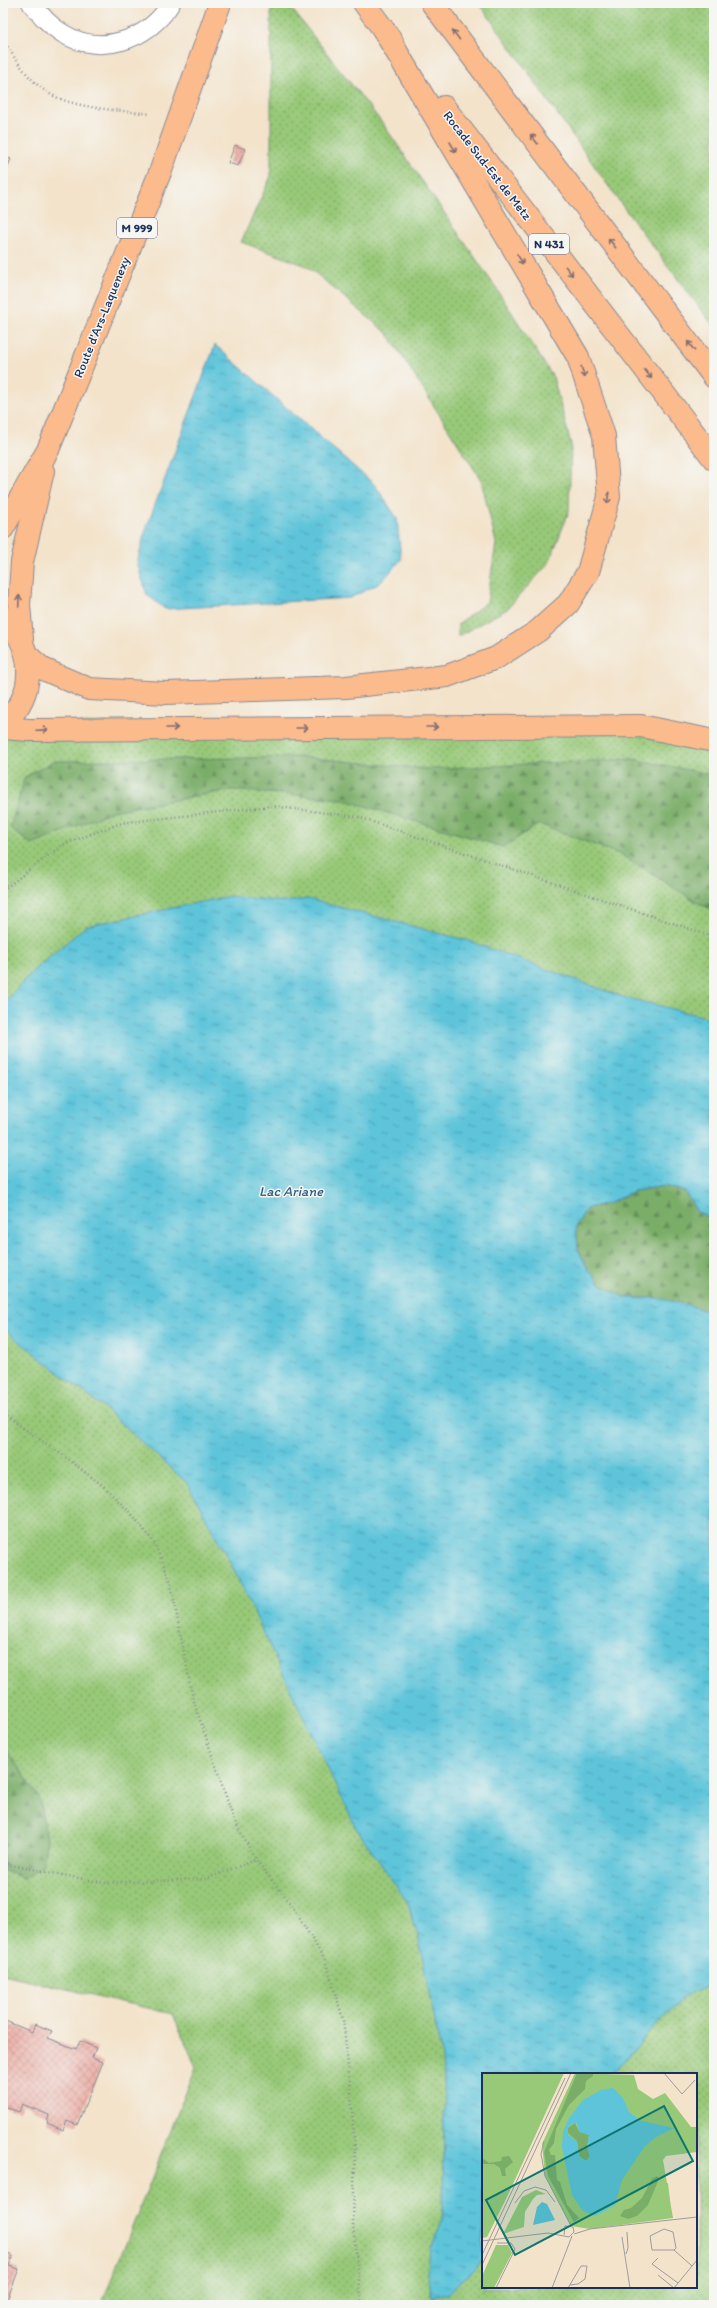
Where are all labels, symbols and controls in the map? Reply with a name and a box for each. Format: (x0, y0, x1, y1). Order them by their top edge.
one-way arrow (451, 30, 460, 41)
street label: Rocade Sud-Est de Metz (440, 108, 535, 223)
one-way arrow (530, 133, 538, 144)
one-way arrow (450, 141, 458, 153)
road number: M 999 (117, 218, 157, 238)
road number: N 431 (529, 234, 569, 254)
one-way arrow (608, 237, 616, 248)
one-way arrow (516, 253, 524, 265)
street label: Route d'Ars-Laquenexy (70, 255, 133, 380)
one-way arrow (565, 266, 574, 277)
one-way arrow (686, 341, 695, 352)
one-way arrow (580, 366, 587, 379)
one-way arrow (644, 369, 653, 380)
one-way arrow (604, 492, 612, 505)
one-way arrow (16, 595, 23, 608)
one-way arrow (425, 723, 438, 731)
one-way arrow (165, 724, 178, 732)
one-way arrow (295, 724, 308, 732)
one-way arrow (35, 726, 48, 733)
water label: Lac Ariane (259, 1183, 324, 1200)
inset map (482, 2073, 697, 2288)

